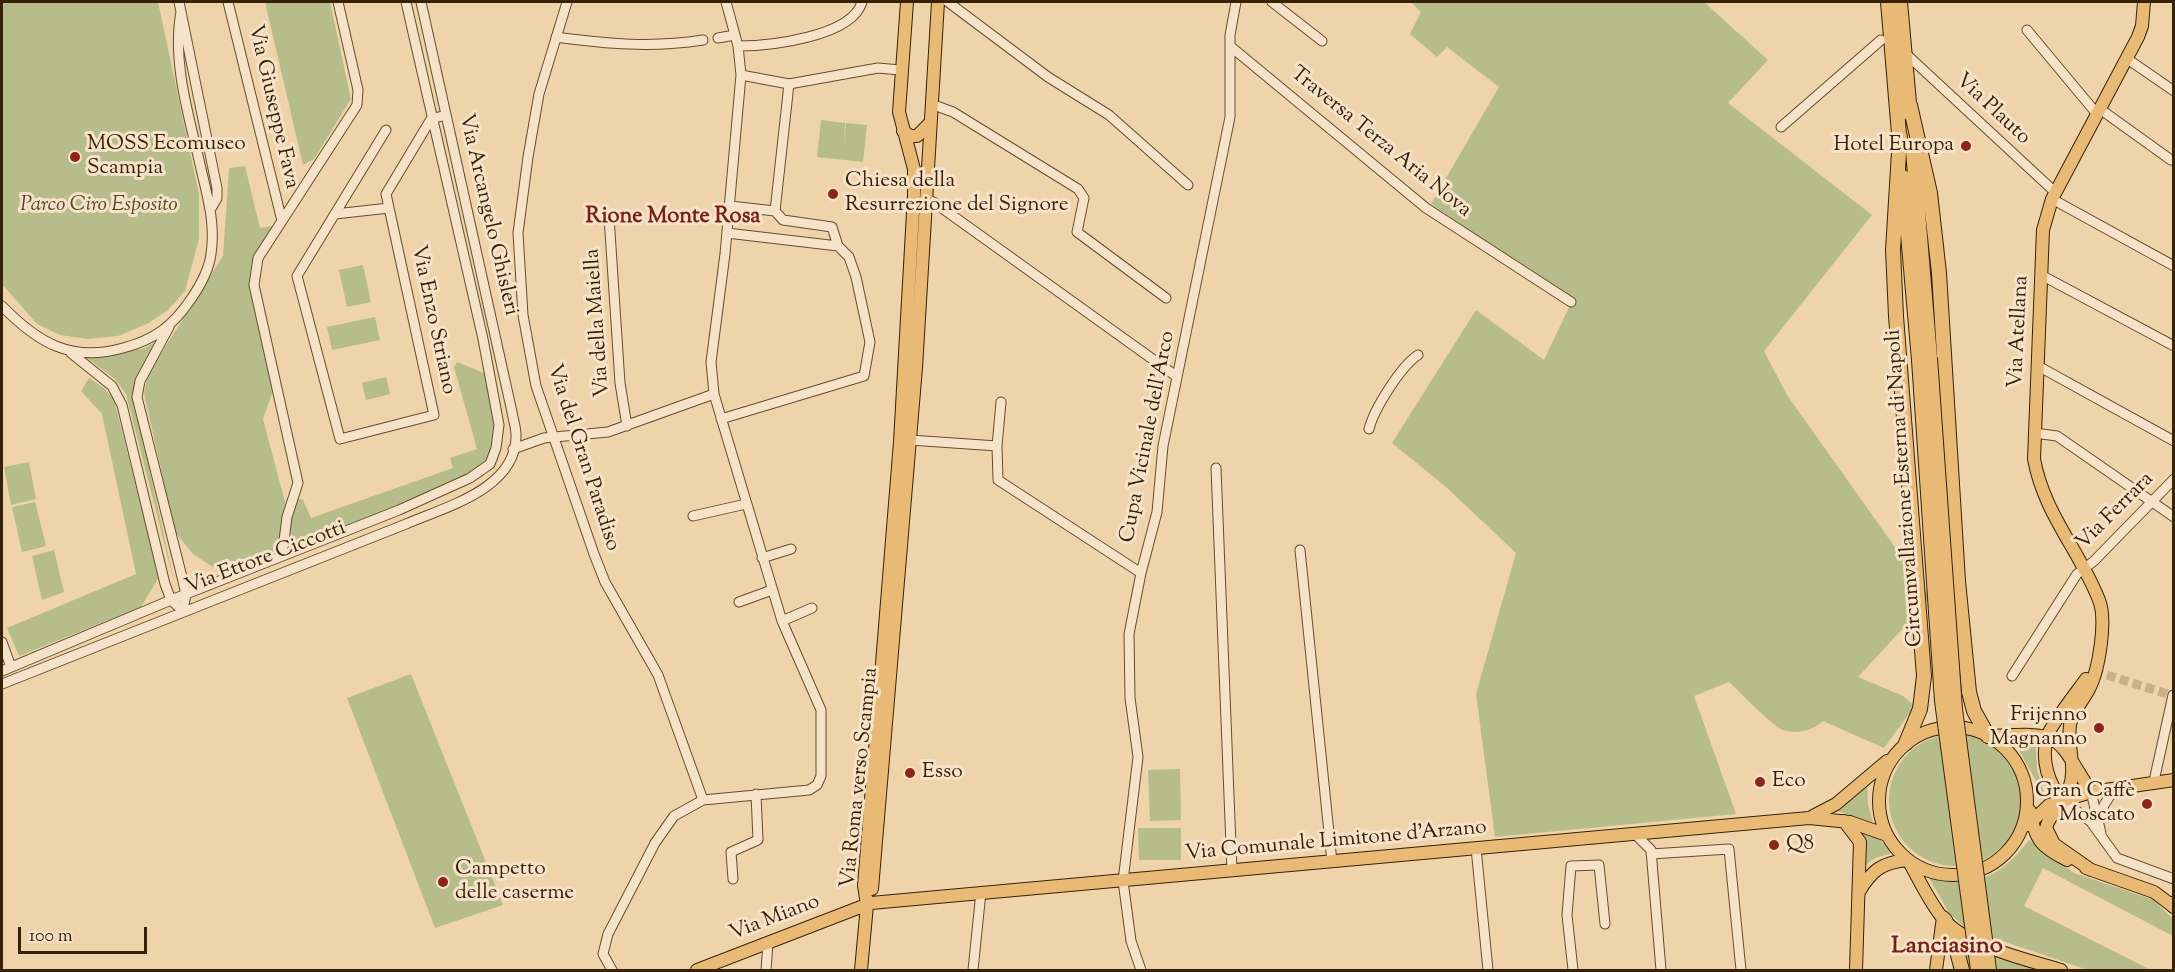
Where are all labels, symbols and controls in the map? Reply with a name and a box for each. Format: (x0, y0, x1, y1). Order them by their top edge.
street label: Via Giuseppe Fava (241, 23, 303, 191)
street label: Traversa Terza Aria Nova (1284, 62, 1476, 224)
street label: Via Plauto (1949, 69, 2035, 151)
street label: Via Arcangelo Ghisleri (452, 112, 522, 318)
place label: MOSS Ecomuseo Scampia (87, 132, 246, 182)
place label: Hotel Europa (1834, 133, 1954, 159)
marker: Hotel Europa (1959, 139, 1973, 153)
marker: MOSS Ecomuseo Scampia (68, 150, 82, 164)
place label: Chiesa della Resurrezione del Signore (845, 169, 1069, 219)
marker: Chiesa della Resurrezione del Signore (826, 187, 840, 201)
park label: Parco Ciro Esposito (20, 193, 178, 219)
district label: Rione Monte Rosa (586, 205, 760, 231)
street label: Via Enzo Striano (404, 243, 460, 397)
street label: Via della Maiella (581, 248, 617, 398)
street label: Via Atellana (2004, 275, 2036, 389)
street label: Circumvallazione Esterna di Napoli (1882, 328, 1930, 648)
street label: Cupa Vicinale dell'Arco (1116, 329, 1182, 545)
street label: Via del Gran Paradiso (540, 361, 624, 555)
street label: Via Ferrara (2072, 468, 2160, 556)
street label: Via Ettore Ciccotti (182, 517, 350, 601)
street label: Via Roma verso Scampia (837, 666, 885, 890)
place label: Frijenno Magnanno (1990, 703, 2087, 753)
marker: Frijenno Magnanno (2092, 721, 2106, 735)
place label: Esso (922, 760, 963, 786)
marker: Esso (903, 766, 917, 780)
place label: Eco (1772, 769, 1806, 795)
marker: Eco (1753, 775, 1767, 789)
place label: Gran Caffè Moscato (2035, 779, 2135, 829)
marker: Gran Caffè Moscato (2140, 797, 2154, 811)
street label: Via Comunale Limitone d'Arzano (1184, 816, 1488, 868)
place label: Q8 (1786, 832, 1814, 858)
marker: Q8 (1767, 838, 1781, 852)
place label: Campetto delle caserme (455, 857, 574, 907)
marker: Campetto delle caserme (436, 875, 450, 889)
street label: Via Miano (726, 890, 824, 948)
scale bar (21, 915, 150, 953)
text: 100 m (29, 924, 73, 950)
district label: Lanciasino (1891, 934, 2003, 962)

